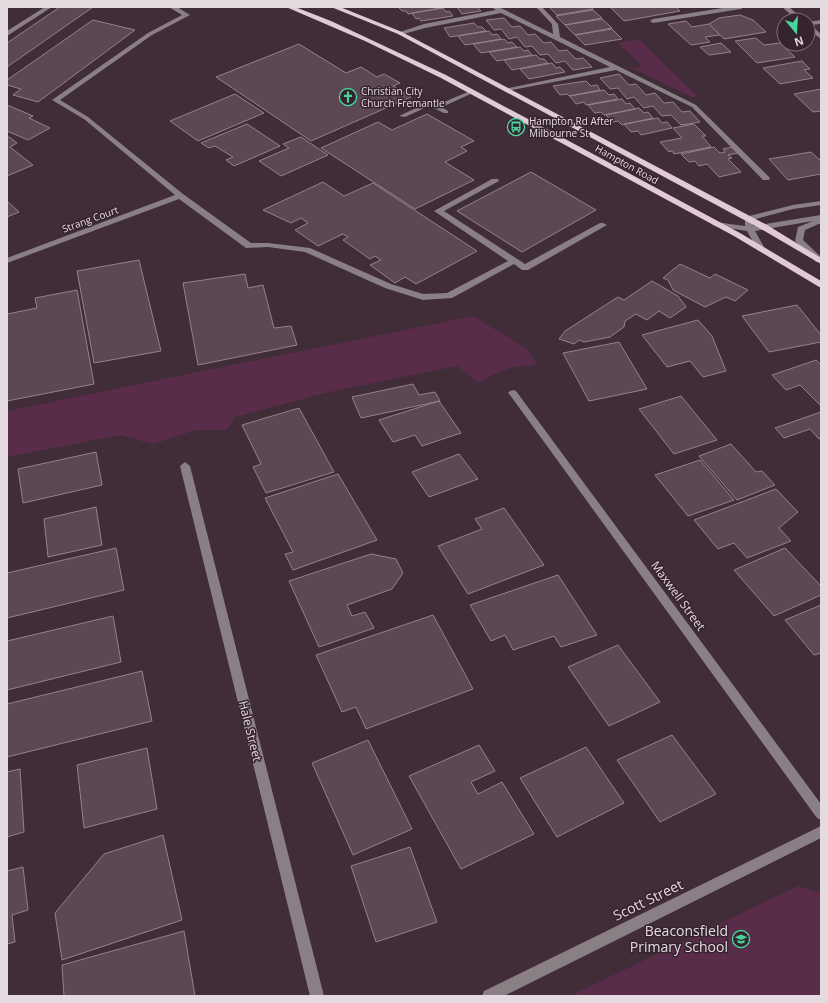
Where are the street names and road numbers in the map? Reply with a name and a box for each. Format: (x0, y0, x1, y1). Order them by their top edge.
street label: Hampton Road (593, 141, 661, 187)
street label: Strang Court (60, 202, 120, 236)
street label: Maxwell Street (647, 557, 710, 634)
street label: Hale Street (235, 699, 266, 763)
street label: Scott Street (610, 874, 686, 925)

